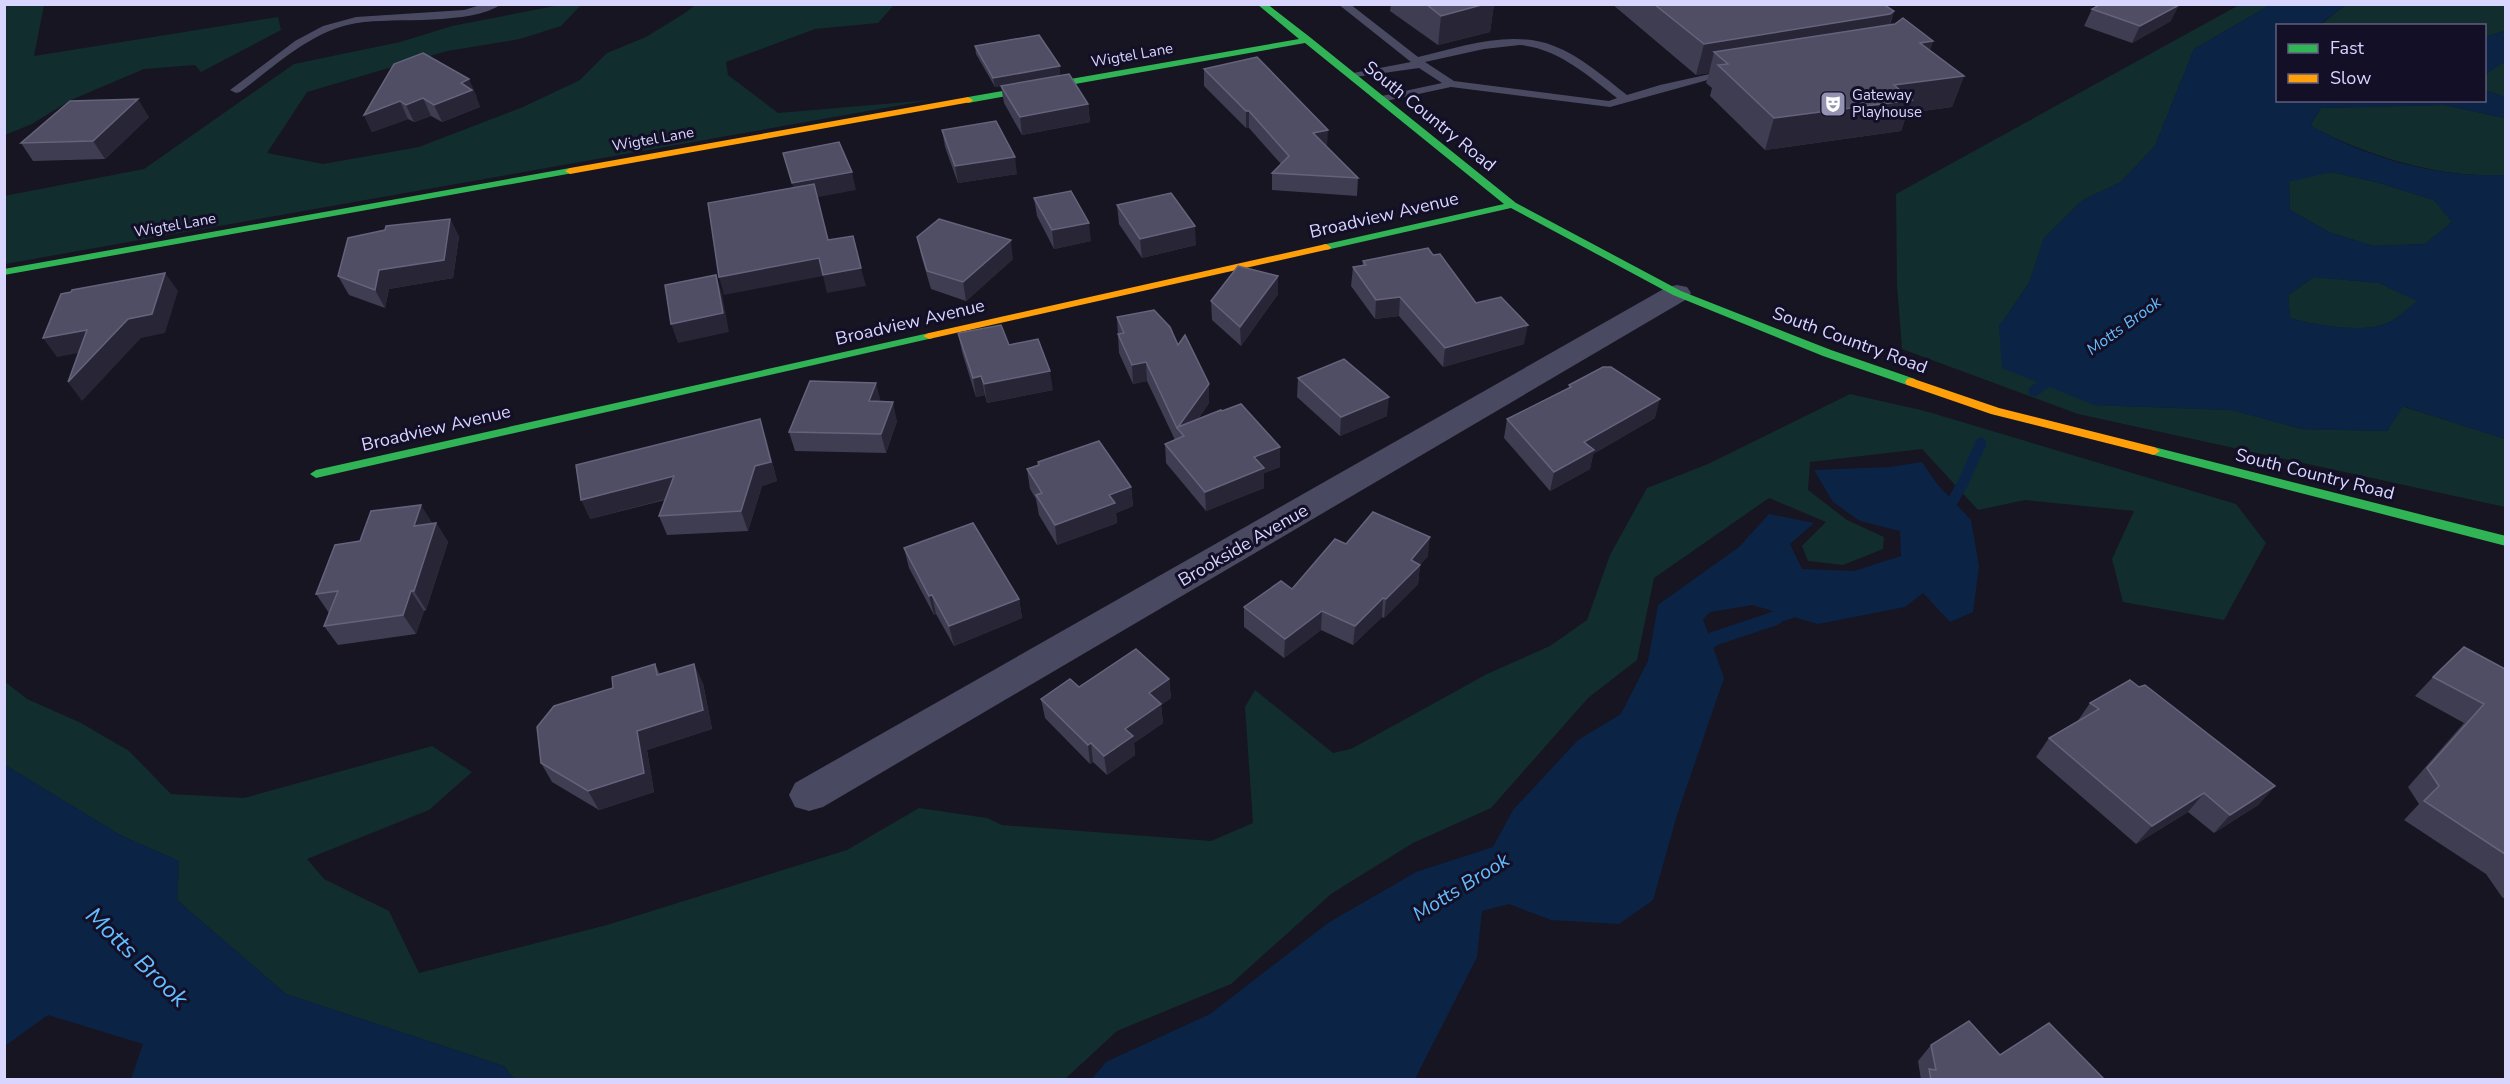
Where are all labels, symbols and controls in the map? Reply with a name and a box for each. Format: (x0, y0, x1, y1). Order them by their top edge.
legend (2276, 24, 2486, 102)
text: Fast (2330, 36, 2365, 60)
street label: Wigtel Lane (1089, 38, 1175, 72)
street label: South Country Road (1359, 55, 1501, 177)
text: Slow (2330, 66, 2371, 90)
place label: Gateway Playhouse (1852, 85, 1922, 122)
theatre icon: Gateway Playhouse (1818, 89, 1848, 119)
street label: Wigtel Lane (610, 122, 696, 156)
street label: Broadview Avenue (1307, 186, 1461, 244)
street label: Wigtel Lane (132, 208, 218, 242)
water label: Motts Brook (2082, 291, 2167, 361)
street label: Broadview Avenue (833, 293, 987, 351)
street label: South Country Road (1769, 301, 1931, 379)
street label: Broadview Avenue (359, 399, 513, 457)
street label: South Country Road (2233, 443, 2397, 505)
street label: Brookside Avenue (1174, 498, 1312, 592)
water label: Motts Brook (1407, 846, 1515, 927)
water label: Motts Brook (79, 900, 196, 1015)

